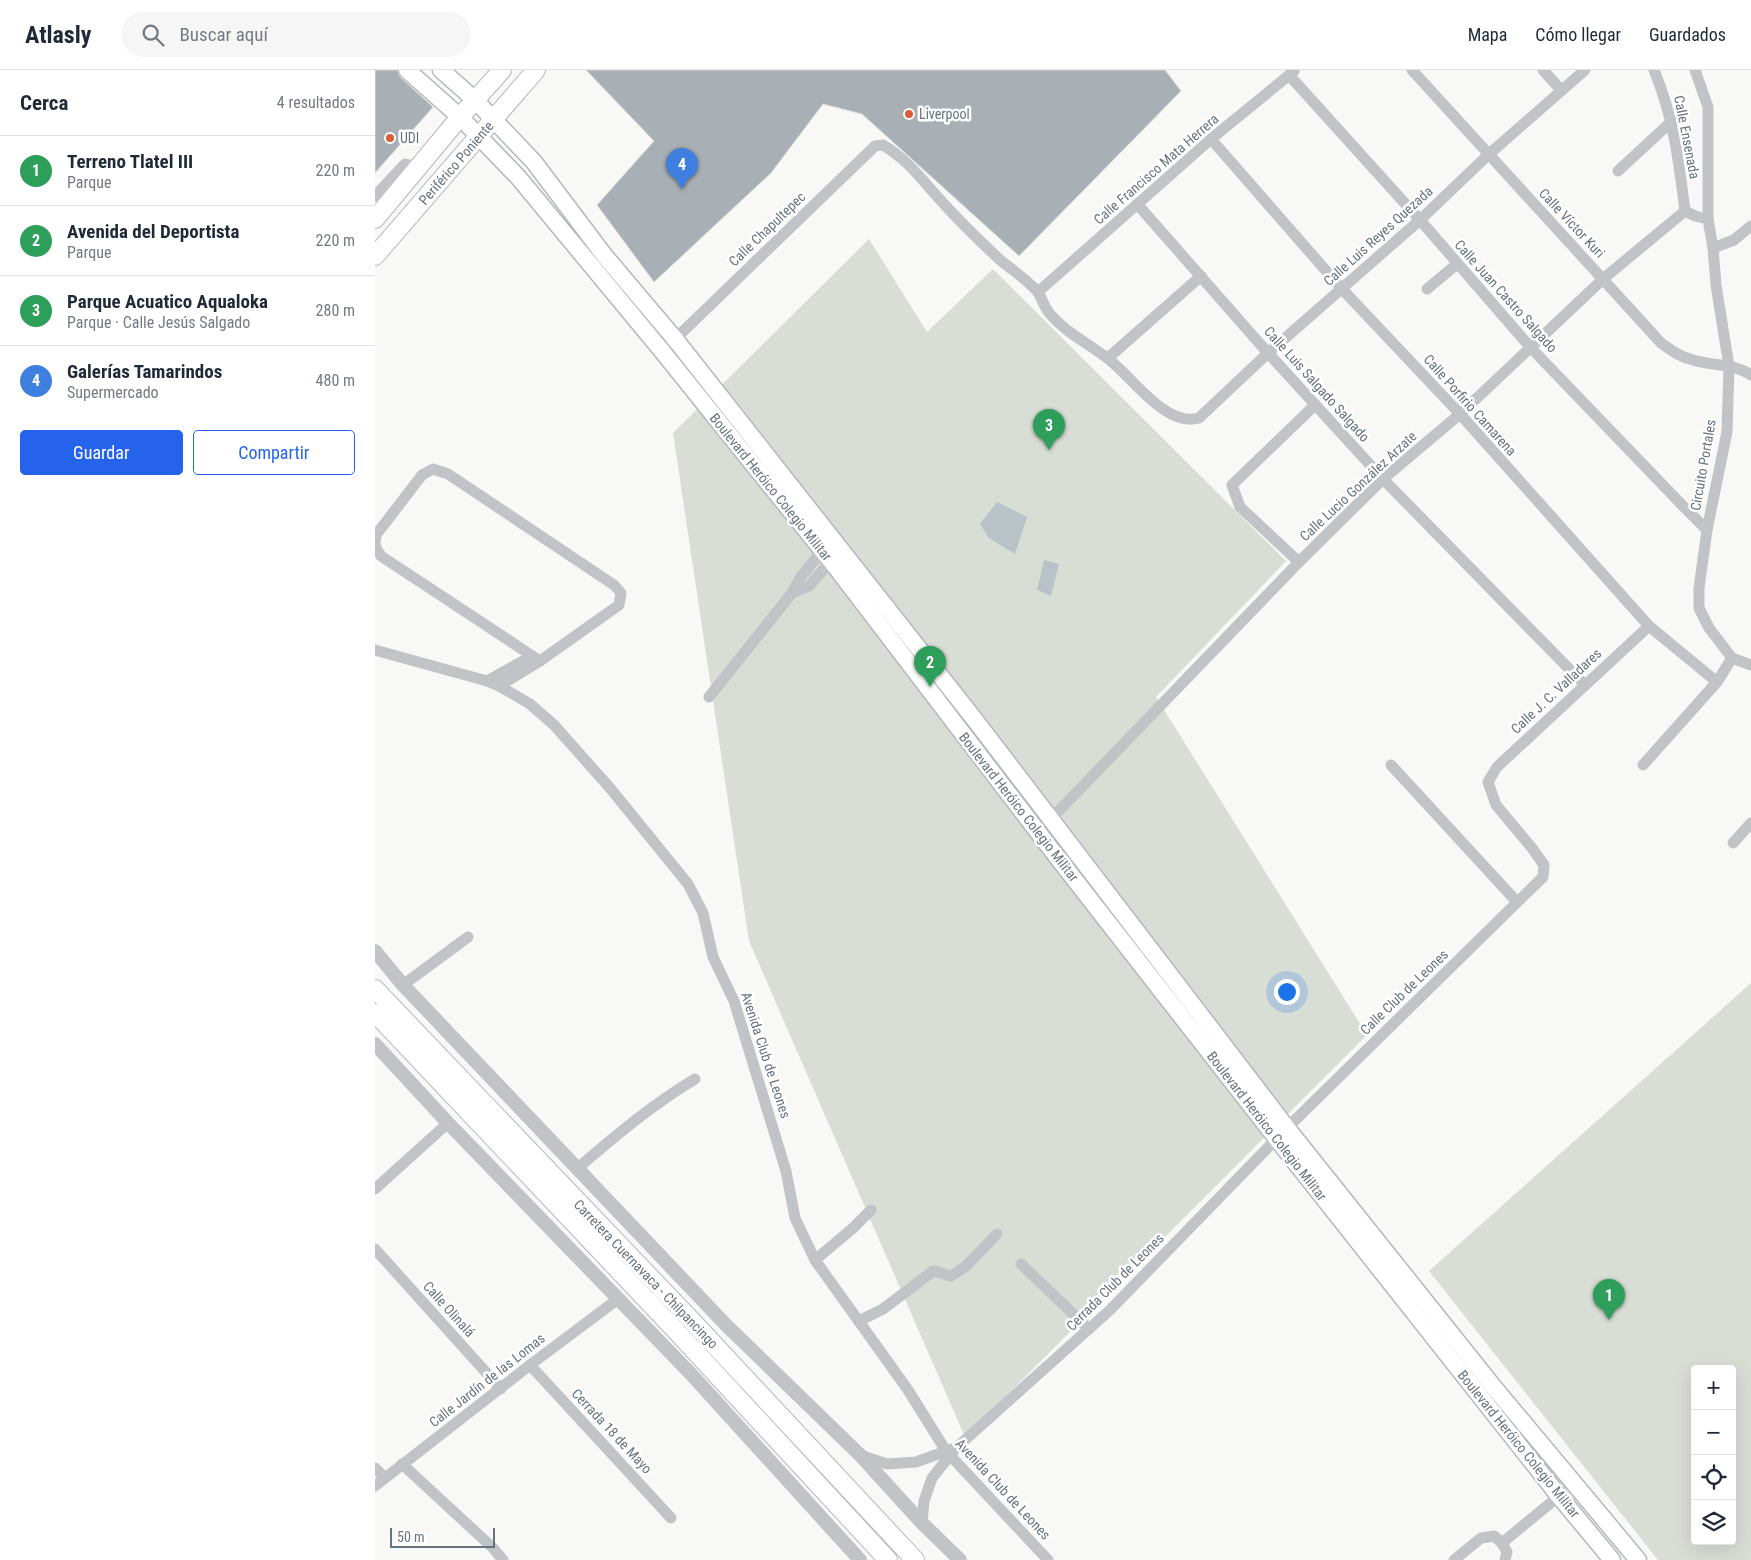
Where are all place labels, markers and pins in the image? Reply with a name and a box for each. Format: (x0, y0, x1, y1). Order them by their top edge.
place label: Liverpool (919, 106, 970, 122)
marker: Liverpool (903, 108, 915, 120)
place label: UDI (400, 130, 419, 146)
marker: UDI (384, 132, 396, 144)
pin: 4 (666, 148, 698, 189)
pin: 3 (1033, 409, 1065, 450)
pin: 2 (914, 646, 946, 687)
pin: 1 (1593, 1279, 1625, 1320)

